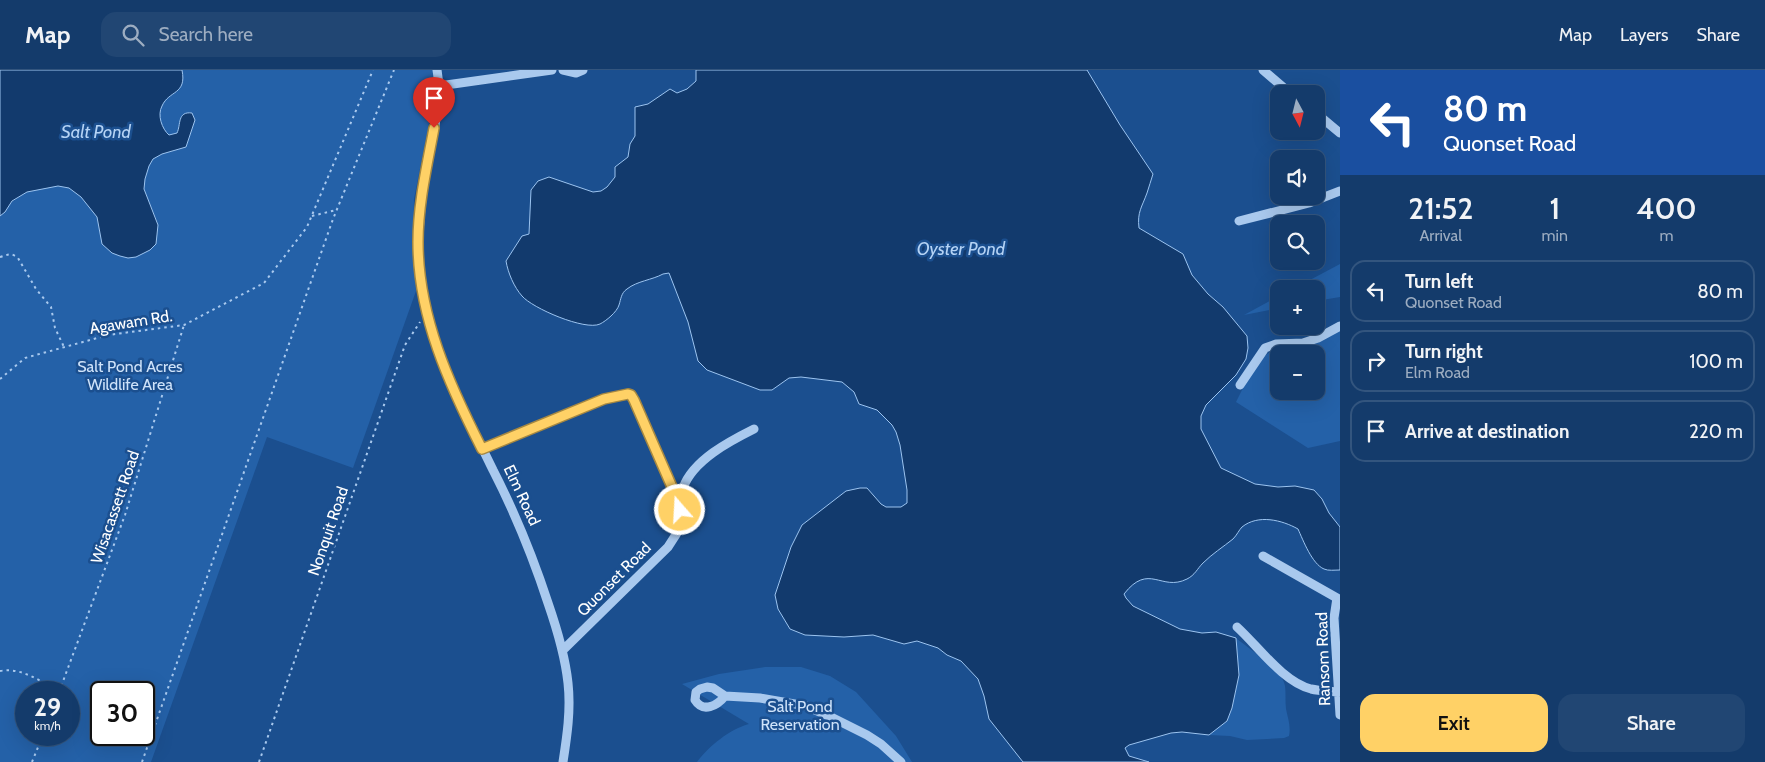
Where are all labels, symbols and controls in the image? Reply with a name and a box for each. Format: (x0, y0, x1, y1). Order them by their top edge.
search box (101, 12, 451, 57)
text: Map (25, 20, 71, 49)
icon: search (119, 21, 147, 49)
text: Search here (159, 23, 253, 46)
text: Map (1559, 24, 1592, 46)
text: Layers (1620, 24, 1669, 46)
text: Share (1697, 24, 1740, 46)
pin (413, 77, 455, 128)
icon: arrive (420, 84, 448, 112)
north arrow (1270, 85, 1325, 140)
map controls (1270, 85, 1325, 400)
text: 80 m (1443, 87, 1527, 130)
icon: left (1360, 90, 1425, 155)
water label: Salt Pond (61, 121, 132, 143)
text: Quonset Road (1443, 130, 1576, 157)
button: sound (1270, 150, 1325, 205)
text: 21:52 (1408, 190, 1473, 227)
text: 1 (1549, 190, 1560, 227)
text: 400 (1636, 190, 1697, 227)
button: search (1270, 215, 1325, 270)
text: Arrival (1419, 226, 1462, 245)
text: min (1542, 226, 1568, 245)
text: m (1659, 226, 1674, 245)
water label: Oyster Pond (917, 238, 1006, 260)
text: Turn left (1405, 270, 1473, 293)
icon: left (1362, 277, 1390, 305)
button: + (1270, 280, 1325, 335)
text: 80 m (1697, 280, 1743, 303)
text: Quonset Road (1405, 293, 1502, 312)
street label: Agawam Rd. (88, 306, 174, 338)
text: Turn right (1405, 340, 1483, 363)
button: − (1270, 345, 1325, 400)
icon: right (1362, 347, 1390, 375)
text: 100 m (1689, 350, 1743, 373)
park label: Salt Pond Acres Wildlife Area (77, 357, 183, 394)
text: Elm Road (1405, 363, 1470, 382)
icon: arrive (1362, 417, 1390, 445)
text: Arrive at destination (1405, 420, 1569, 443)
text: 220 m (1689, 420, 1743, 443)
street label: Wisacassett Road (87, 448, 143, 566)
street label: Elm Road (500, 462, 544, 528)
position arrow (653, 483, 705, 535)
street label: Nonquit Road (304, 484, 352, 578)
street label: Quonset Road (573, 538, 655, 620)
street label: Ransom Road (1312, 612, 1334, 706)
speed limit sign: 30 (90, 681, 155, 746)
text: 29 (34, 692, 61, 722)
button: Exit (1360, 694, 1548, 752)
button: Share (1558, 694, 1745, 752)
park label: Salt Pond Reservation (760, 697, 840, 734)
text: km/h (34, 718, 61, 733)

